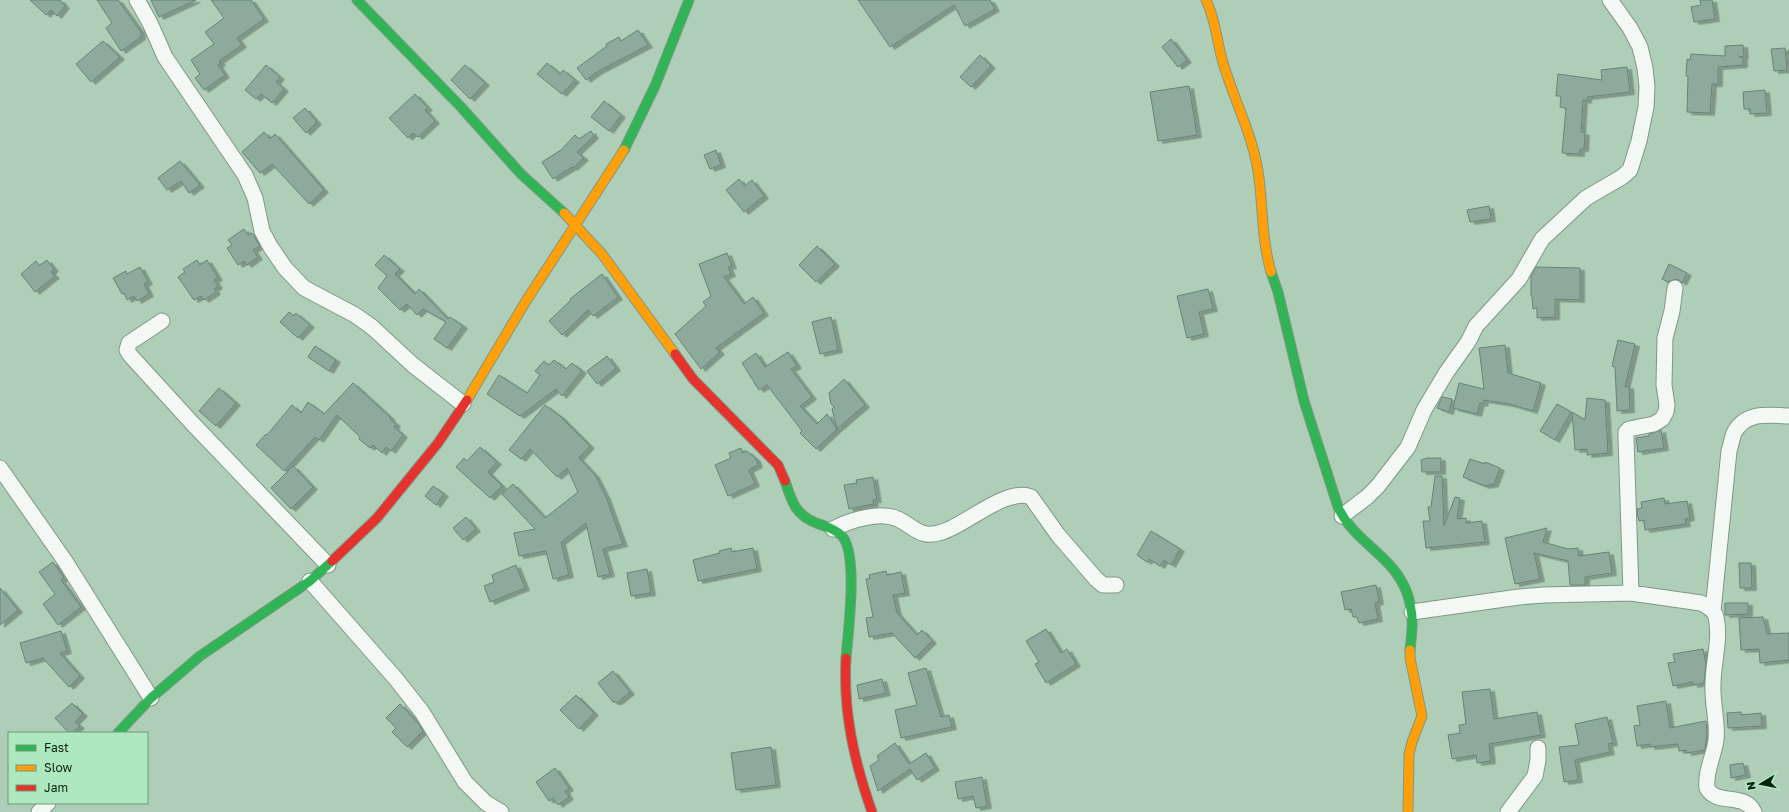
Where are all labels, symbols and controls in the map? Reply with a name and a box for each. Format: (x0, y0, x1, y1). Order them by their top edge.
legend (8, 732, 148, 804)
text: Fast (44, 740, 69, 755)
text: Slow (44, 760, 72, 775)
north arrow (1741, 764, 1781, 804)
text: Jam (44, 780, 68, 795)
text: N (1744, 781, 1758, 791)

